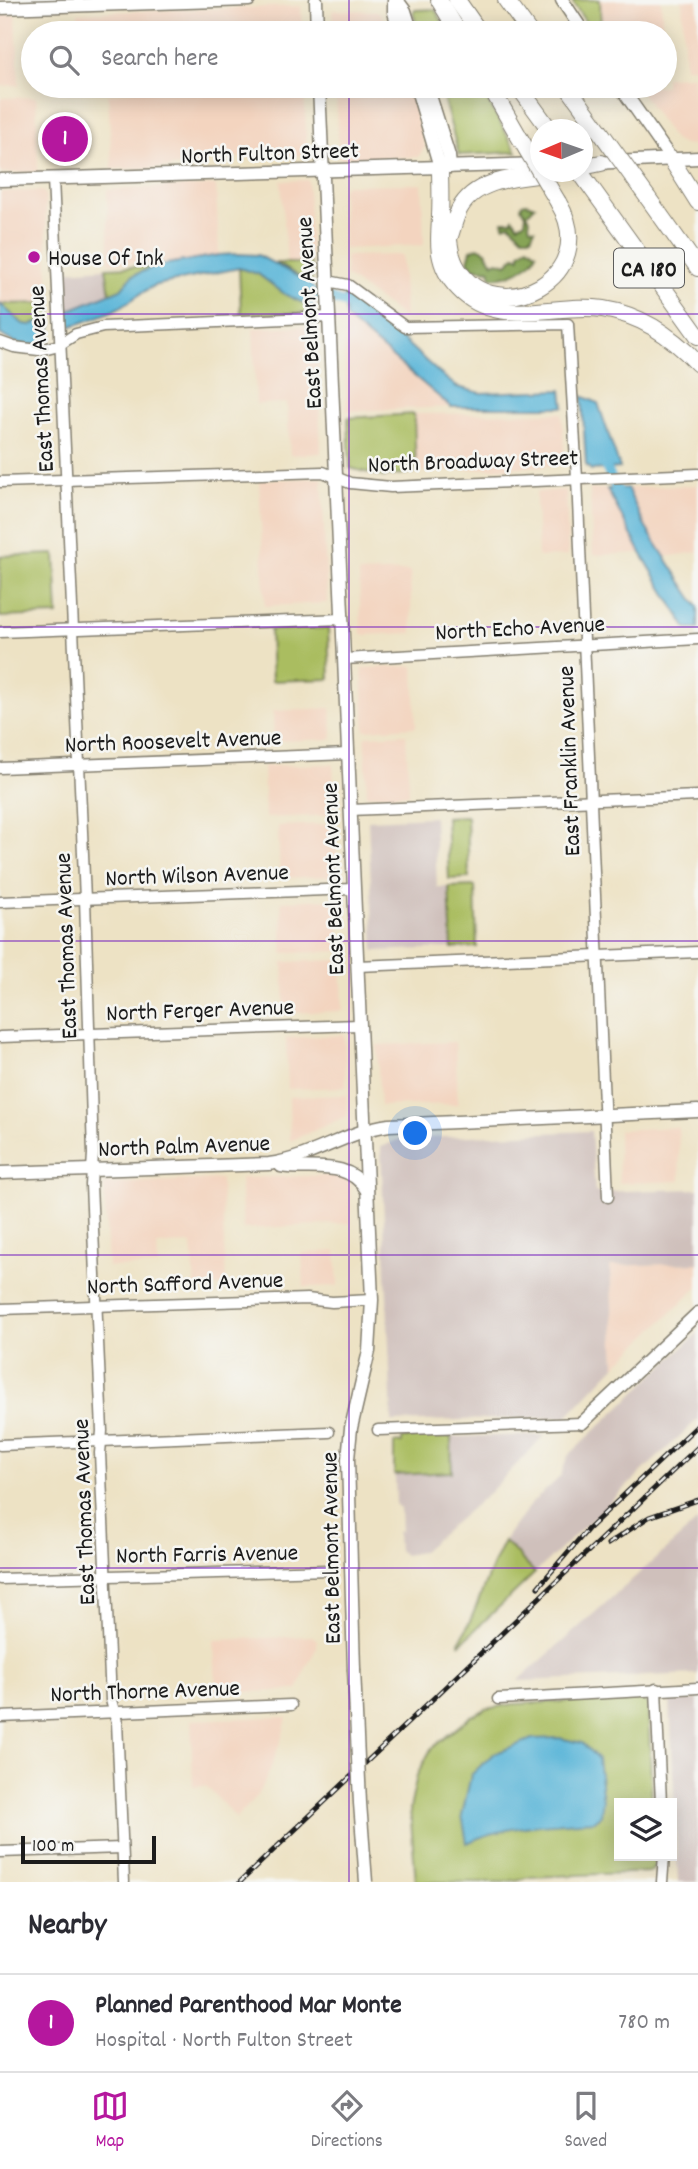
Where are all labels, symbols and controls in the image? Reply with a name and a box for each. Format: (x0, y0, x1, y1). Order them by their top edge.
search box (21, 21, 677, 98)
icon: search (45, 41, 83, 79)
text: Search here (101, 41, 219, 78)
pin: 1 (42, 113, 88, 165)
north arrow (530, 119, 593, 182)
street label: North Fulton Street (181, 135, 360, 175)
street label: East Belmont Avenue (289, 216, 333, 410)
place label: House Of Ink (48, 243, 164, 277)
road number: CA 180 (614, 248, 684, 288)
marker: House Of Ink (26, 249, 42, 265)
street label: East Thomas Avenue (21, 285, 65, 473)
street label: North Broadway Street (367, 442, 579, 484)
street label: North Echo Avenue (434, 609, 606, 651)
street label: East Franklin Avenue (551, 665, 591, 857)
street label: North Roosevelt Avenue (64, 722, 282, 764)
street label: East Belmont Avenue (315, 782, 355, 976)
street label: East Thomas Avenue (48, 852, 88, 1040)
street label: North Wilson Avenue (105, 857, 289, 897)
street label: North Ferger Avenue (106, 992, 295, 1032)
your location (398, 1116, 432, 1150)
street label: North Palm Avenue (97, 1128, 271, 1168)
street label: North Safford Avenue (86, 1265, 284, 1305)
street label: East Thomas Avenue (66, 1418, 106, 1606)
street label: East Belmont Avenue (314, 1451, 352, 1644)
street label: North Farris Avenue (116, 1537, 298, 1575)
street label: North Thorne Avenue (50, 1673, 241, 1713)
map controls (614, 1798, 677, 1861)
button: layers (614, 1798, 677, 1861)
scale bar (21, 1833, 156, 1865)
text: 100 m (32, 1834, 74, 1861)
text: Nearby (28, 1906, 106, 1949)
text: Planned Parenthood Mar Monte (95, 1988, 402, 2025)
text: 1 (48, 2007, 54, 2040)
text: 780 m (618, 2007, 670, 2040)
text: Hospital · North Fulton Street (95, 2025, 353, 2058)
tab: Map (91, 2087, 129, 2156)
tab: Directions (311, 2087, 383, 2156)
tab: Saved (565, 2087, 607, 2156)

